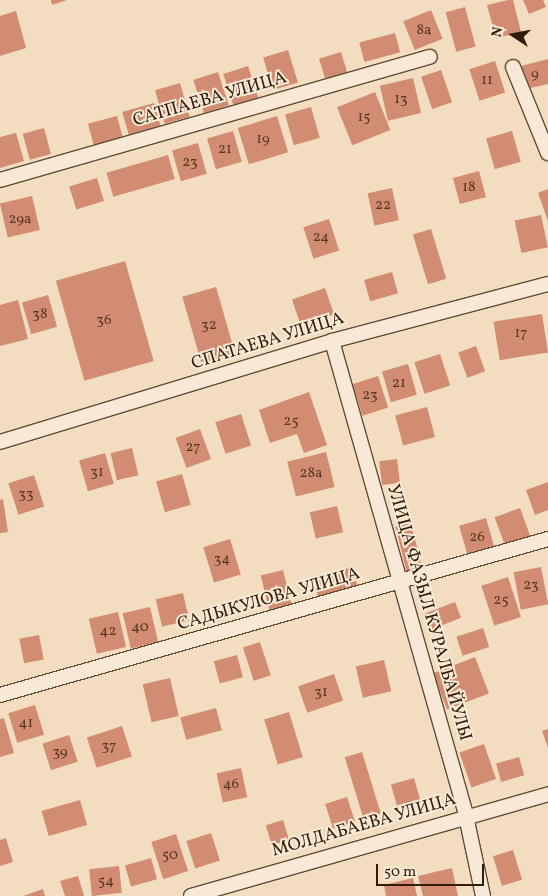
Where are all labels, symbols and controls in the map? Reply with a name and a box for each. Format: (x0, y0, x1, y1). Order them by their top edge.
north arrow (488, 10, 538, 60)
house number: 8а (416, 22, 432, 40)
text: N (487, 25, 508, 39)
house number: 9 (531, 66, 539, 84)
street label: САТПАЕВА УЛИЦА (131, 68, 289, 132)
house number: 11 (481, 72, 493, 90)
house number: 13 (394, 91, 408, 109)
house number: 15 (357, 109, 371, 127)
house number: 19 (256, 131, 270, 149)
house number: 21 (218, 141, 232, 159)
house number: 23 (182, 154, 198, 172)
house number: 18 (462, 179, 476, 197)
house number: 22 (375, 197, 391, 215)
house number: 29а (8, 211, 32, 229)
house number: 24 (313, 229, 329, 247)
house number: 38 (32, 306, 48, 324)
street label: СПАТАЕВА УЛИЦА (189, 309, 347, 375)
house number: 36 (96, 312, 112, 330)
house number: 32 (201, 317, 217, 335)
house number: 17 (514, 325, 528, 343)
house number: 21 (392, 375, 406, 393)
house number: 23 (362, 387, 378, 405)
house number: 25 (283, 413, 299, 431)
house number: 27 (186, 439, 200, 457)
house number: 31 (90, 464, 104, 482)
house number: 28а (299, 465, 323, 483)
street label: УЛИЦА ФАЗЫЛ КУРАЛБАЙУЛЫ (381, 482, 475, 744)
house number: 33 (18, 486, 34, 504)
house number: 26 (469, 529, 485, 547)
house number: 34 (214, 551, 230, 569)
street label: САДЫКУЛОВА УЛИЦА (175, 564, 363, 636)
house number: 23 (523, 577, 539, 595)
house number: 25 (493, 592, 509, 610)
house number: 40 (131, 619, 149, 637)
house number: 42 (99, 623, 117, 641)
house number: 31 (314, 684, 328, 702)
house number: 41 (19, 715, 33, 733)
house number: 37 (102, 738, 116, 756)
house number: 39 (52, 744, 68, 762)
house number: 46 (223, 776, 239, 794)
street label: МОЛДАБАЕВА УЛИЦА (269, 789, 459, 863)
house number: 50 (162, 847, 178, 865)
scale bar (378, 854, 486, 886)
text: 50 m (384, 862, 416, 883)
house number: 54 (98, 873, 114, 891)

